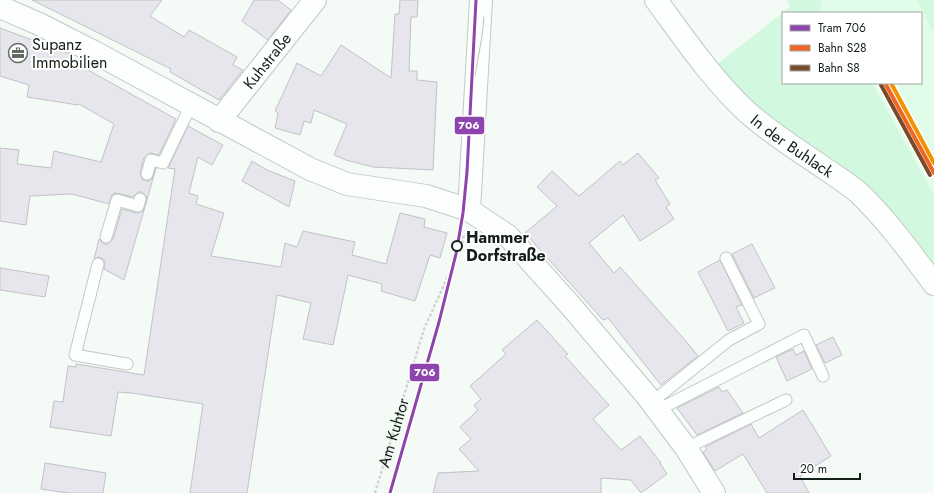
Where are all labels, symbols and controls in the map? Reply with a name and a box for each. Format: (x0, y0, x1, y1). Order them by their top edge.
legend (782, 12, 922, 84)
text: Tram 706 (818, 19, 866, 37)
street label: Kuhstraße (237, 28, 296, 94)
place label: Supanz Immobilien (32, 33, 107, 74)
text: Bahn S28 (818, 39, 867, 57)
office icon: Supanz Immobilien (7, 42, 29, 64)
text: Bahn S8 (818, 59, 860, 77)
street label: In der Buhlack (746, 109, 839, 183)
line badge: 706 (454, 116, 485, 135)
text: 706 (458, 117, 480, 133)
place label: Hammer Dorfstraße (466, 226, 546, 267)
marker: Hammer Dorfstraße (451, 240, 463, 252)
line badge: 706 (409, 363, 440, 382)
text: 706 (414, 364, 436, 380)
street label: Am Kuhtor (372, 395, 414, 470)
scale bar (794, 455, 860, 481)
text: 20 m (800, 460, 827, 478)

